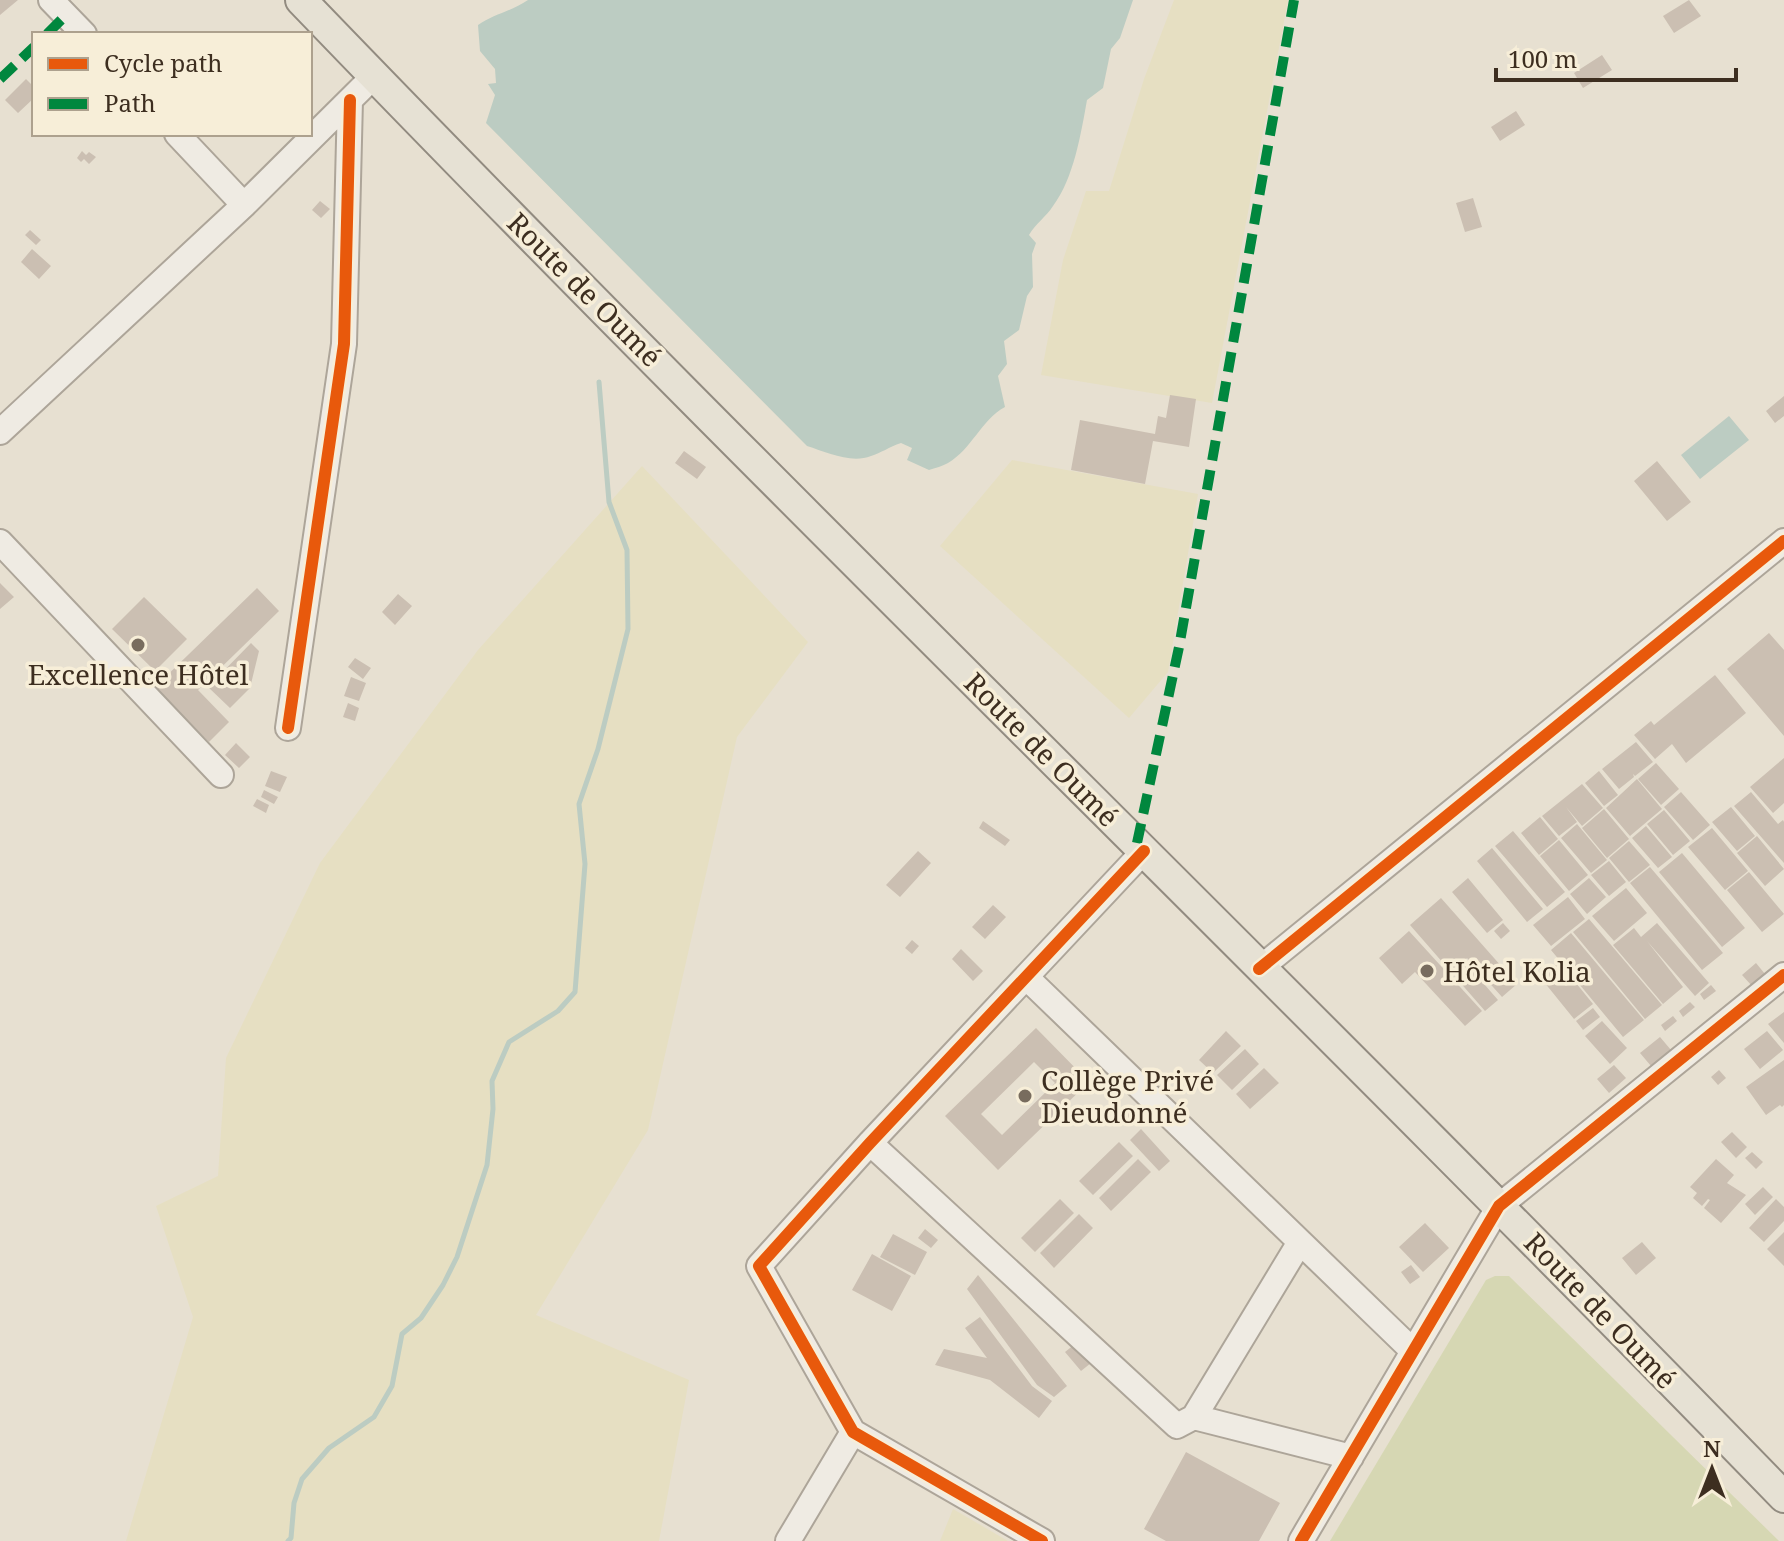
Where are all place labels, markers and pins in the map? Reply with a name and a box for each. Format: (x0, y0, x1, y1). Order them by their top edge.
marker: Excellence Hôtel (129, 636, 147, 654)
place label: Excellence Hôtel (28, 655, 249, 693)
place label: Hôtel Kolia (1443, 952, 1591, 990)
marker: Hôtel Kolia (1418, 962, 1436, 980)
place label: Collège Privé Dieudonné (1041, 1061, 1214, 1131)
marker: Collège Privé Dieudonné (1016, 1087, 1034, 1105)

